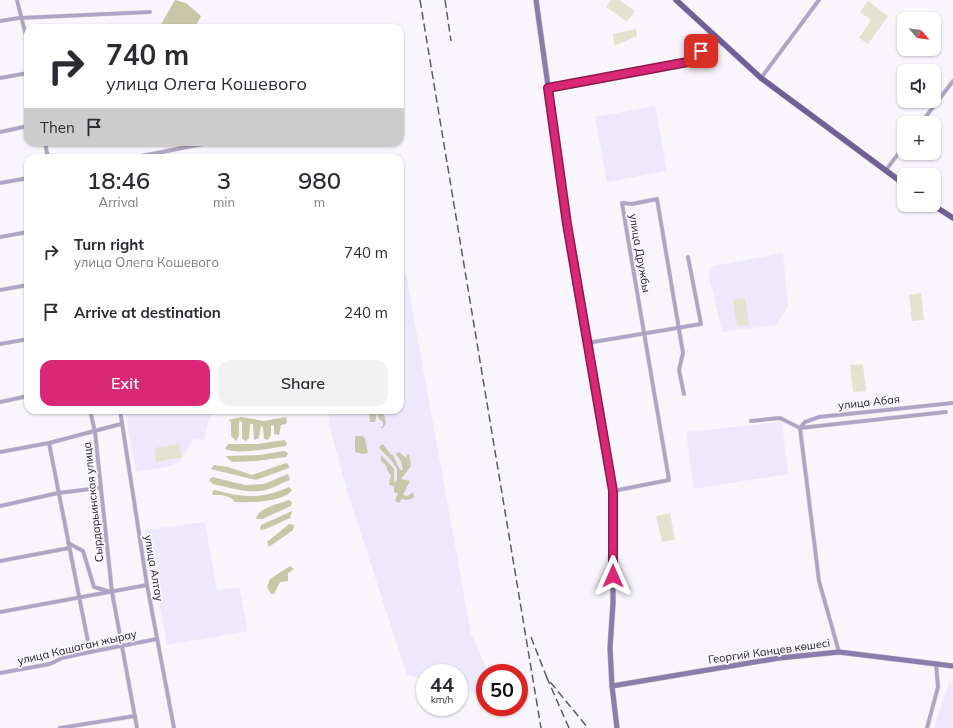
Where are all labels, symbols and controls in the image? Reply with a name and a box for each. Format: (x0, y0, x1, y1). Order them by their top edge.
north arrow (897, 12, 941, 56)
map controls (897, 12, 941, 212)
pin (684, 34, 718, 68)
text: 740 m (106, 37, 189, 72)
icon: right (40, 40, 92, 92)
icon: arrive (690, 40, 712, 62)
button: sound (897, 64, 941, 108)
text: улица Олега Кошевого (106, 72, 307, 95)
icon: arrive (83, 116, 105, 138)
button: + (897, 116, 941, 160)
text: Then (40, 118, 75, 137)
text: 18:46 (87, 165, 150, 195)
text: 3 (217, 165, 231, 195)
text: 980 (298, 165, 341, 195)
button: − (897, 168, 941, 212)
text: Arrival (99, 194, 138, 210)
text: min (213, 194, 235, 210)
text: m (314, 194, 325, 210)
street label: улица Дружбы (626, 212, 654, 294)
text: Turn right (74, 235, 144, 254)
icon: right (40, 241, 62, 263)
text: 740 m (344, 243, 388, 262)
text: улица Олега Кошевого (74, 254, 219, 270)
icon: arrive (40, 301, 62, 323)
text: Arrive at destination (74, 303, 221, 322)
text: 240 m (344, 303, 388, 322)
button: Exit (40, 360, 210, 406)
button: Share (218, 360, 388, 406)
street label: улица Абая (837, 392, 901, 412)
street label: Сырдарьинская улица (80, 441, 106, 563)
street label: улица Алтау (141, 534, 167, 602)
position arrow (592, 555, 634, 597)
street label: улица Кашаган жырау (16, 626, 138, 668)
street label: Георгий Канцев көшесі (707, 636, 831, 666)
speed limit sign: 50 (476, 664, 528, 716)
text: 44 (430, 672, 454, 697)
text: km/h (431, 693, 453, 706)

